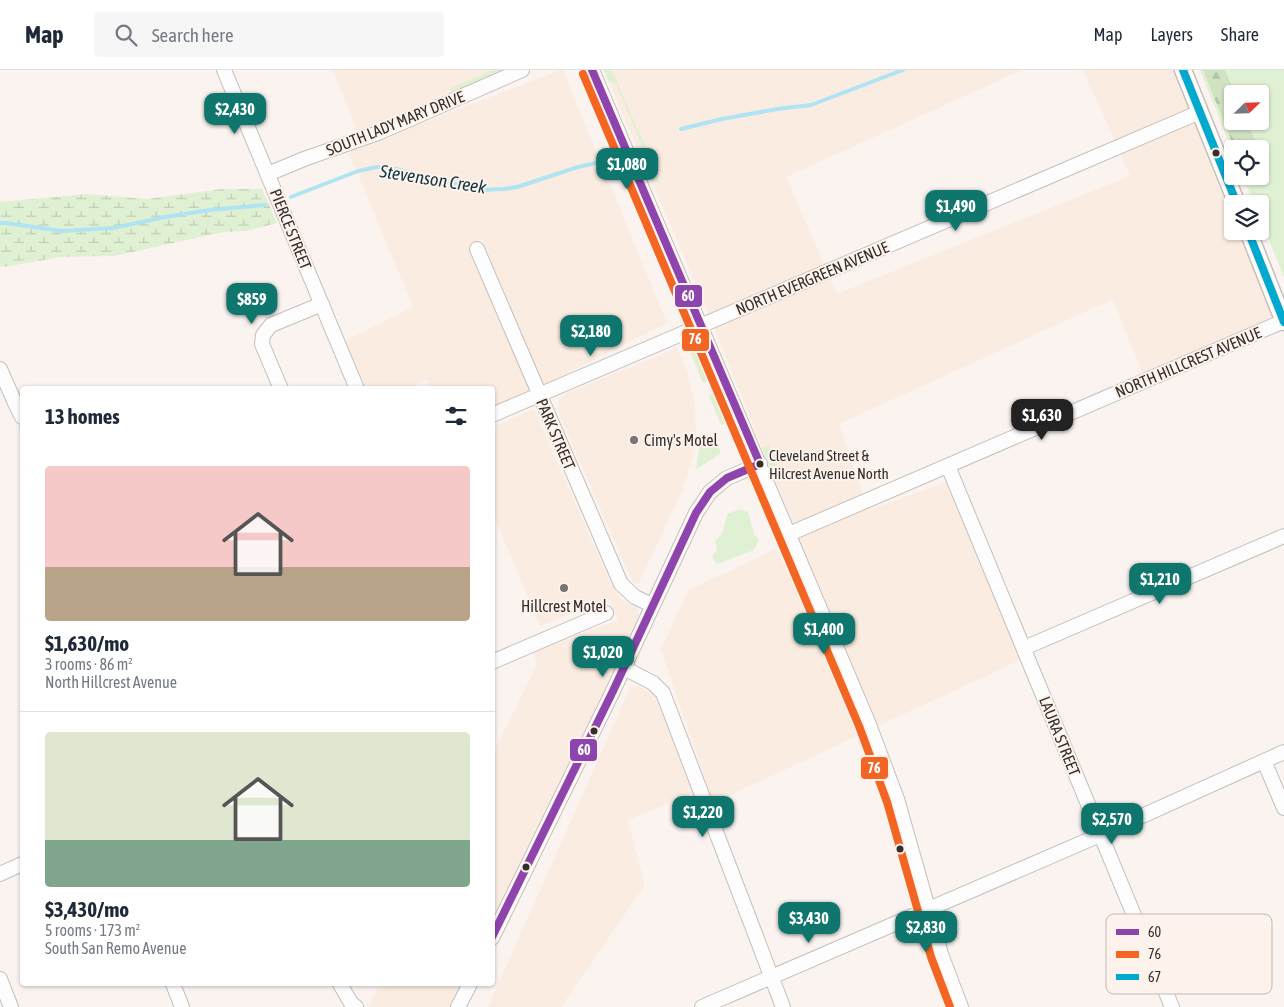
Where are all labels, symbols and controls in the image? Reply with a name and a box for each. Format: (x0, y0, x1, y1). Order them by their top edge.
search box (94, 12, 444, 57)
text: Map (25, 21, 64, 48)
icon: search (112, 21, 140, 49)
text: Search here (152, 24, 234, 46)
text: Map (1093, 24, 1122, 45)
text: Layers (1150, 24, 1193, 45)
text: Share (1221, 24, 1259, 45)
north arrow (1224, 85, 1269, 130)
map controls (1224, 85, 1269, 240)
street label: SOUTH LADY MARY DRIVE (323, 87, 467, 159)
pin: $2,430 (194, 92, 276, 135)
text: $2,430 (215, 100, 255, 118)
button: locate (1224, 140, 1269, 185)
pin: $1,080 (586, 148, 668, 190)
unlabelled marker (1211, 148, 1221, 158)
text: $1,080 (607, 155, 647, 173)
water label: Stevenson Creek (377, 160, 489, 198)
street label: PIERCE STREET (267, 186, 315, 272)
pin: $1,490 (915, 190, 997, 232)
button: layers (1224, 195, 1269, 240)
text: $1,490 (936, 197, 976, 215)
street label: NORTH EVERGREEN AVENUE (733, 238, 891, 318)
pin: $859 (222, 282, 282, 325)
line badge: 60 (674, 284, 703, 308)
text: 60 (681, 288, 695, 304)
text: $859 (237, 290, 267, 308)
pin: $2,180 (550, 314, 632, 357)
text: $2,180 (571, 322, 611, 340)
street label: NORTH HILLCREST AVENUE (1112, 323, 1264, 401)
line badge: 76 (681, 328, 710, 352)
text: 76 (688, 331, 702, 347)
street label: PARK STREET (533, 396, 579, 472)
pin: $1,630 (1001, 398, 1083, 441)
icon: filters (442, 402, 470, 430)
text: 13 homes (45, 404, 120, 428)
text: $1,630 (1022, 406, 1062, 424)
place label: Cimy's Motel (644, 431, 718, 450)
marker: Cimy's Motel (628, 434, 640, 446)
place label: Cleveland Street & Hilcrest Avenue North (769, 447, 889, 482)
marker: Cleveland Street & Hilcrest Avenue North (755, 459, 765, 469)
icon: home (213, 499, 303, 589)
pin: $1,210 (1119, 562, 1201, 605)
text: $1,210 (1140, 570, 1180, 588)
marker: Hillcrest Motel (558, 582, 570, 594)
place label: Hillcrest Motel (521, 597, 608, 615)
pin: $1,400 (783, 612, 865, 655)
text: $1,400 (804, 620, 844, 638)
text: $1,630/mo (45, 631, 129, 655)
pin: $1,020 (562, 636, 644, 678)
text: $1,020 (583, 643, 623, 661)
text: 3 rooms · 86 m² (45, 655, 133, 673)
text: North Hillcrest Avenue (45, 673, 177, 691)
street label: LAURA STREET (1036, 694, 1084, 778)
unlabelled marker (589, 726, 599, 736)
line badge: 60 (569, 738, 598, 762)
text: 60 (577, 742, 591, 758)
line badge: 76 (860, 756, 889, 780)
text: 76 (867, 760, 881, 776)
icon: home (213, 764, 303, 854)
pin: $1,220 (662, 796, 744, 838)
pin: $2,570 (1071, 802, 1153, 845)
text: $1,220 (683, 803, 723, 821)
text: $2,570 (1092, 810, 1132, 828)
unlabelled marker (895, 844, 905, 854)
unlabelled marker (521, 862, 531, 872)
text: $3,430/mo (45, 897, 129, 921)
pin: $3,430 (768, 902, 850, 944)
text: $3,430 (789, 909, 829, 927)
pin: $2,830 (885, 910, 967, 953)
legend (1106, 914, 1272, 994)
text: $2,830 (906, 918, 946, 936)
text: 5 rooms · 173 m² (45, 921, 140, 939)
text: 60 (1148, 924, 1162, 940)
text: South San Remo Avenue (45, 939, 186, 957)
text: 76 (1148, 946, 1162, 962)
text: 67 (1148, 969, 1161, 985)

